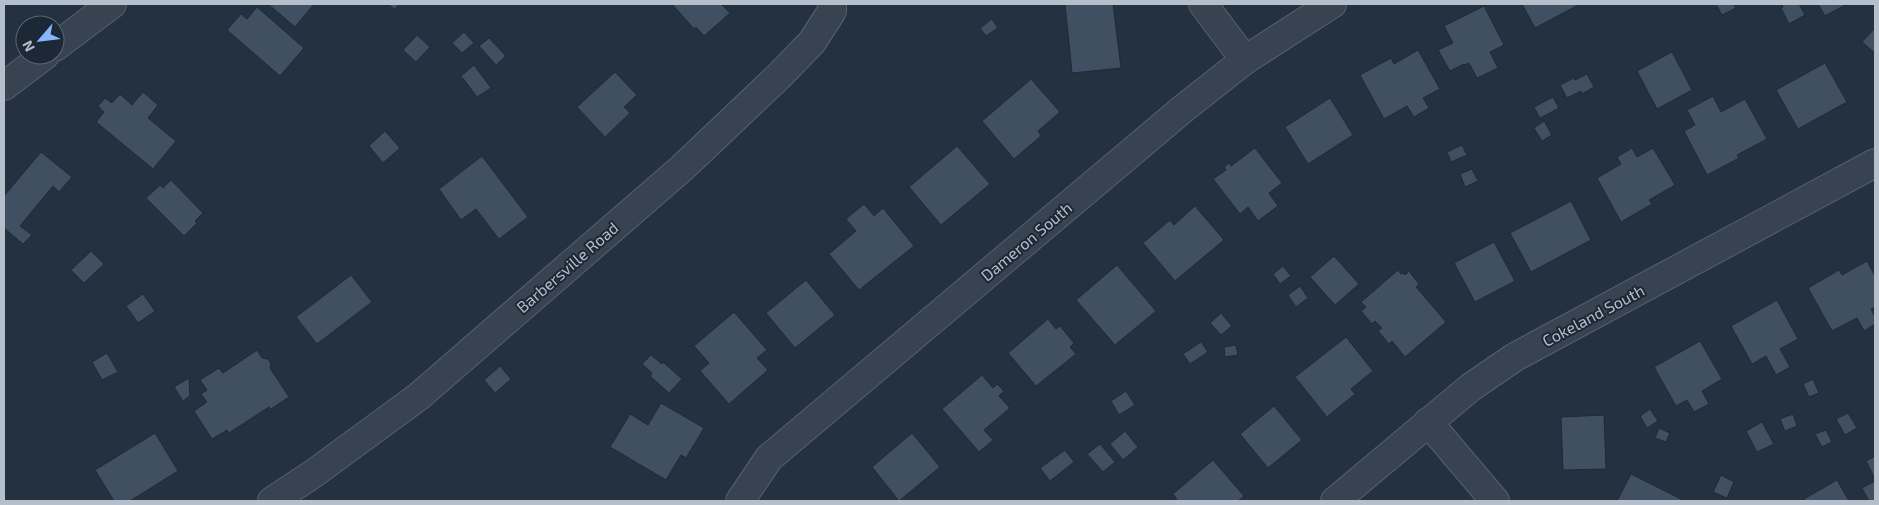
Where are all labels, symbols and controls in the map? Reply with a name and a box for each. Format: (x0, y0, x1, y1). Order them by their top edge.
north arrow (15, 15, 65, 65)
text: N (18, 38, 38, 55)
street label: Dameron South (977, 197, 1075, 285)
street label: Barbersville Road (512, 218, 622, 316)
street label: Cokeland South (1539, 280, 1647, 350)

